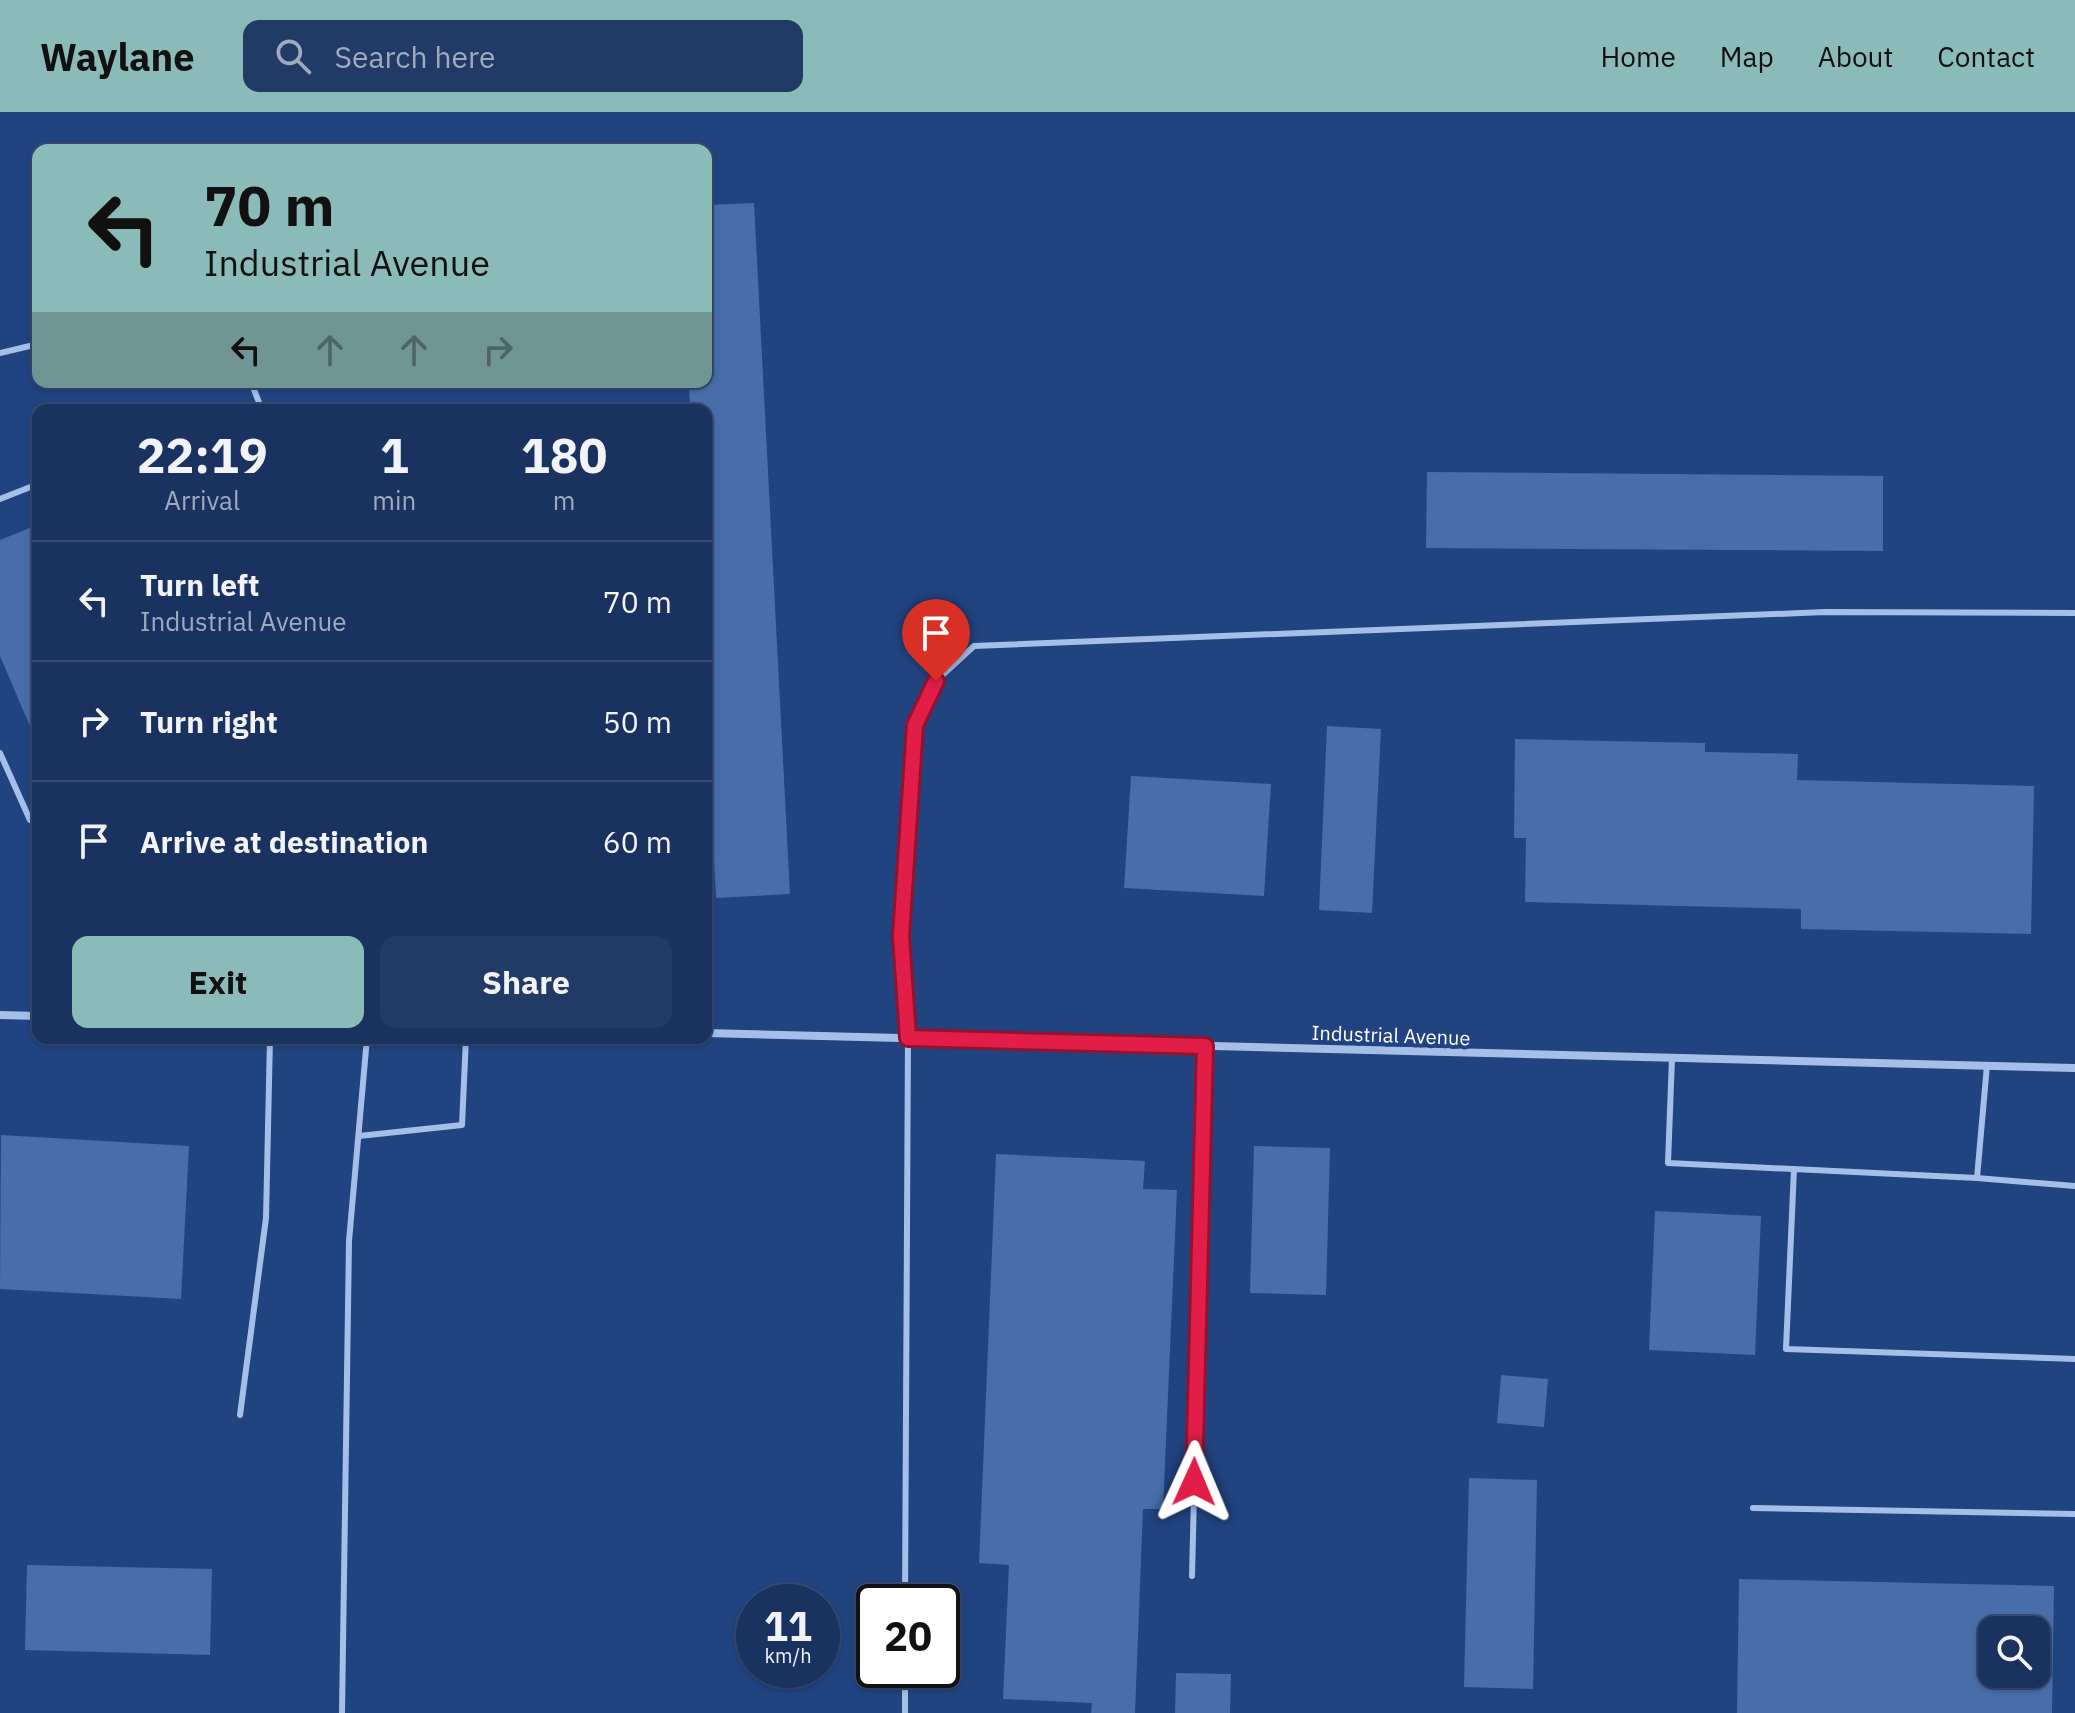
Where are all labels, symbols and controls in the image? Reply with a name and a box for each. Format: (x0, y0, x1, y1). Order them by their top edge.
search box (243, 20, 803, 92)
text: Waylane (40, 32, 195, 81)
icon: search (271, 34, 315, 78)
text: Search here (335, 37, 495, 76)
text: Home (1600, 38, 1676, 75)
text: Map (1720, 38, 1774, 75)
text: About (1818, 38, 1893, 75)
text: Contact (1937, 38, 2035, 75)
text: 70 m (204, 169, 334, 241)
icon: left (72, 176, 176, 280)
text: Industrial Avenue (204, 239, 490, 286)
icon: left (224, 328, 268, 372)
icon: ahead (308, 328, 352, 372)
icon: ahead (392, 328, 436, 372)
icon: right (476, 328, 520, 372)
text: 22:19 (137, 424, 268, 486)
text: 1 (380, 424, 409, 486)
text: 180 (521, 424, 607, 486)
text: Arrival (164, 483, 240, 517)
text: min (372, 483, 416, 517)
text: m (553, 483, 575, 517)
text: Turn left (140, 565, 259, 604)
icon: left (72, 579, 116, 623)
text: 70 m (603, 582, 672, 621)
pin (902, 599, 970, 681)
text: Industrial Avenue (140, 604, 347, 638)
icon: arrive (914, 611, 958, 655)
icon: right (72, 699, 116, 743)
text: Turn right (140, 702, 278, 741)
text: 50 m (603, 702, 672, 741)
icon: arrive (72, 819, 116, 863)
text: Arrive at destination (140, 822, 428, 861)
text: 60 m (603, 822, 672, 861)
button: Exit (72, 936, 364, 1028)
button: Share (380, 936, 672, 1028)
street label: Industrial Avenue (1311, 1019, 1471, 1051)
position arrow (1152, 1440, 1236, 1524)
speed limit sign: 20 (856, 1584, 960, 1688)
text: 11 (764, 1600, 812, 1652)
map controls (1978, 1616, 2050, 1688)
button: search (1978, 1616, 2050, 1688)
text: km/h (764, 1642, 812, 1669)

